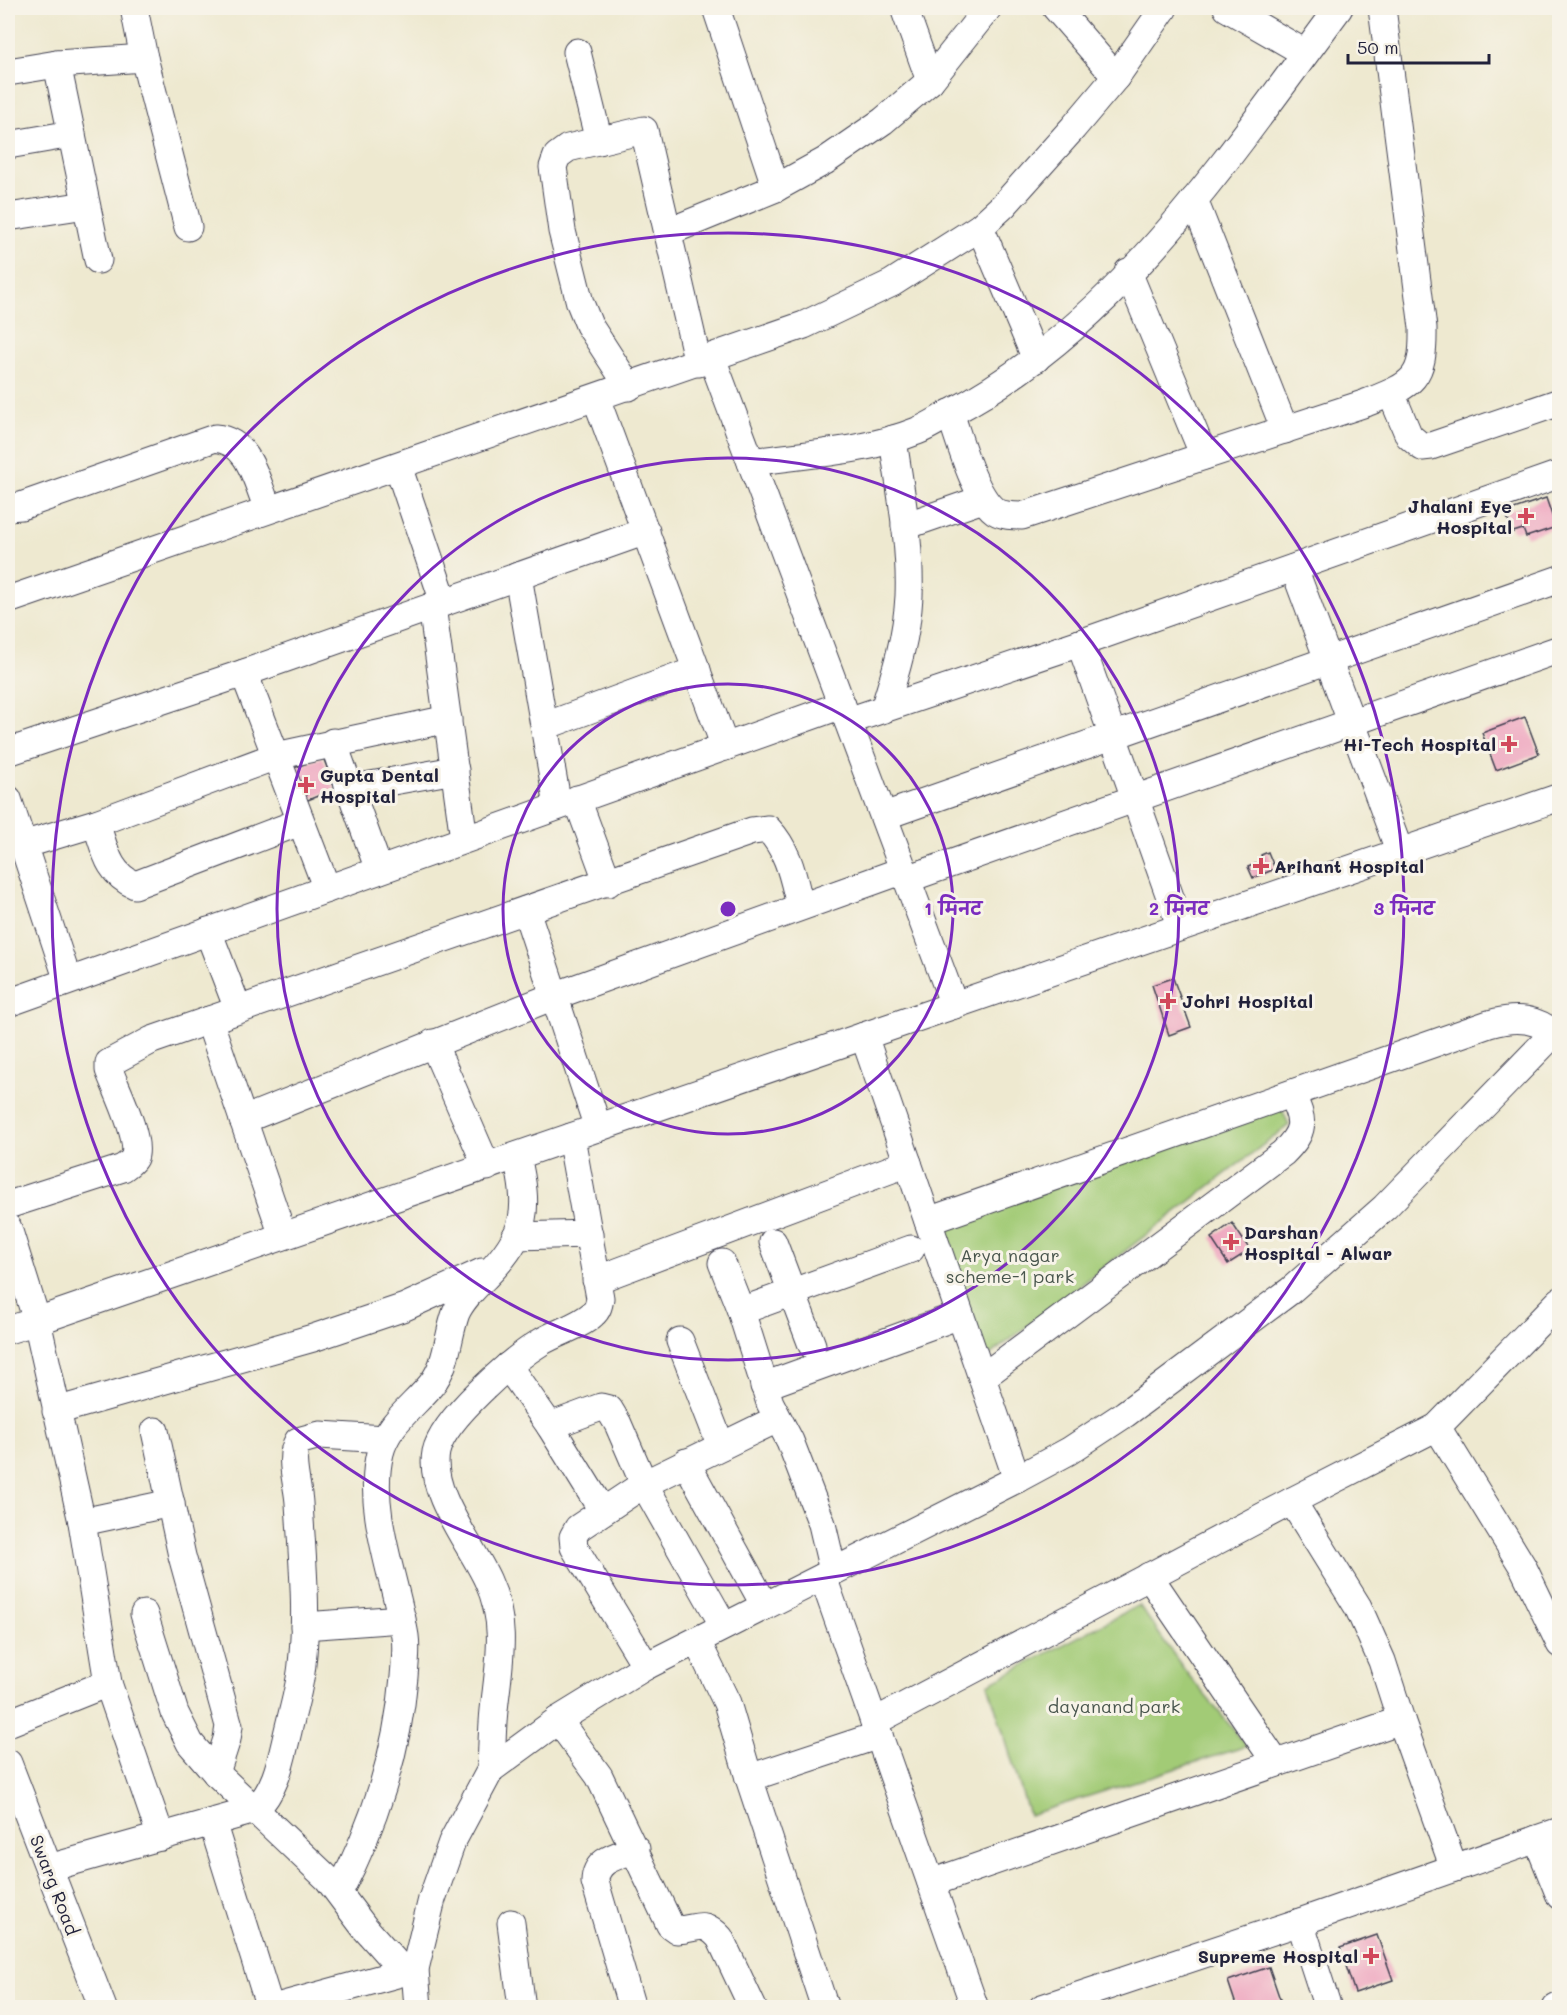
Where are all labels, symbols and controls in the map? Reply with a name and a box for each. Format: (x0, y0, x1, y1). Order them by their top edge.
scale bar (1348, 27, 1489, 65)
text: 50 m (1357, 35, 1399, 59)
place label: Jhalani Eye Hospital (1408, 494, 1512, 539)
marker: Jhalani Eye Hospital (1517, 507, 1535, 525)
place label: Hi-Tech Hospital (1343, 732, 1496, 756)
marker: Hi-Tech Hospital (1500, 735, 1518, 753)
place label: Gupta Dental Hospital (320, 763, 439, 808)
marker: Gupta Dental Hospital (297, 776, 315, 794)
place label: Arihant Hospital (1274, 854, 1424, 878)
marker: Arihant Hospital (1252, 857, 1270, 875)
text: 1 मिनट (924, 894, 984, 920)
text: 2 मिनट (1149, 894, 1211, 920)
text: 3 मिनट (1374, 894, 1437, 920)
centre of rings (718, 899, 738, 919)
place label: Johri Hospital (1182, 989, 1313, 1013)
marker: Johri Hospital (1159, 992, 1177, 1010)
place label: Darshan Hospital - Alwar (1244, 1220, 1392, 1265)
marker: Darshan Hospital - Alwar (1222, 1233, 1240, 1251)
park label: Arya nagar scheme-1 park (946, 1243, 1074, 1288)
park label: dayanand park (1048, 1694, 1180, 1718)
street label: Swarg Road (25, 1832, 85, 1938)
place label: Supreme Hospital (1198, 1944, 1358, 1968)
marker: Supreme Hospital (1362, 1947, 1380, 1965)

